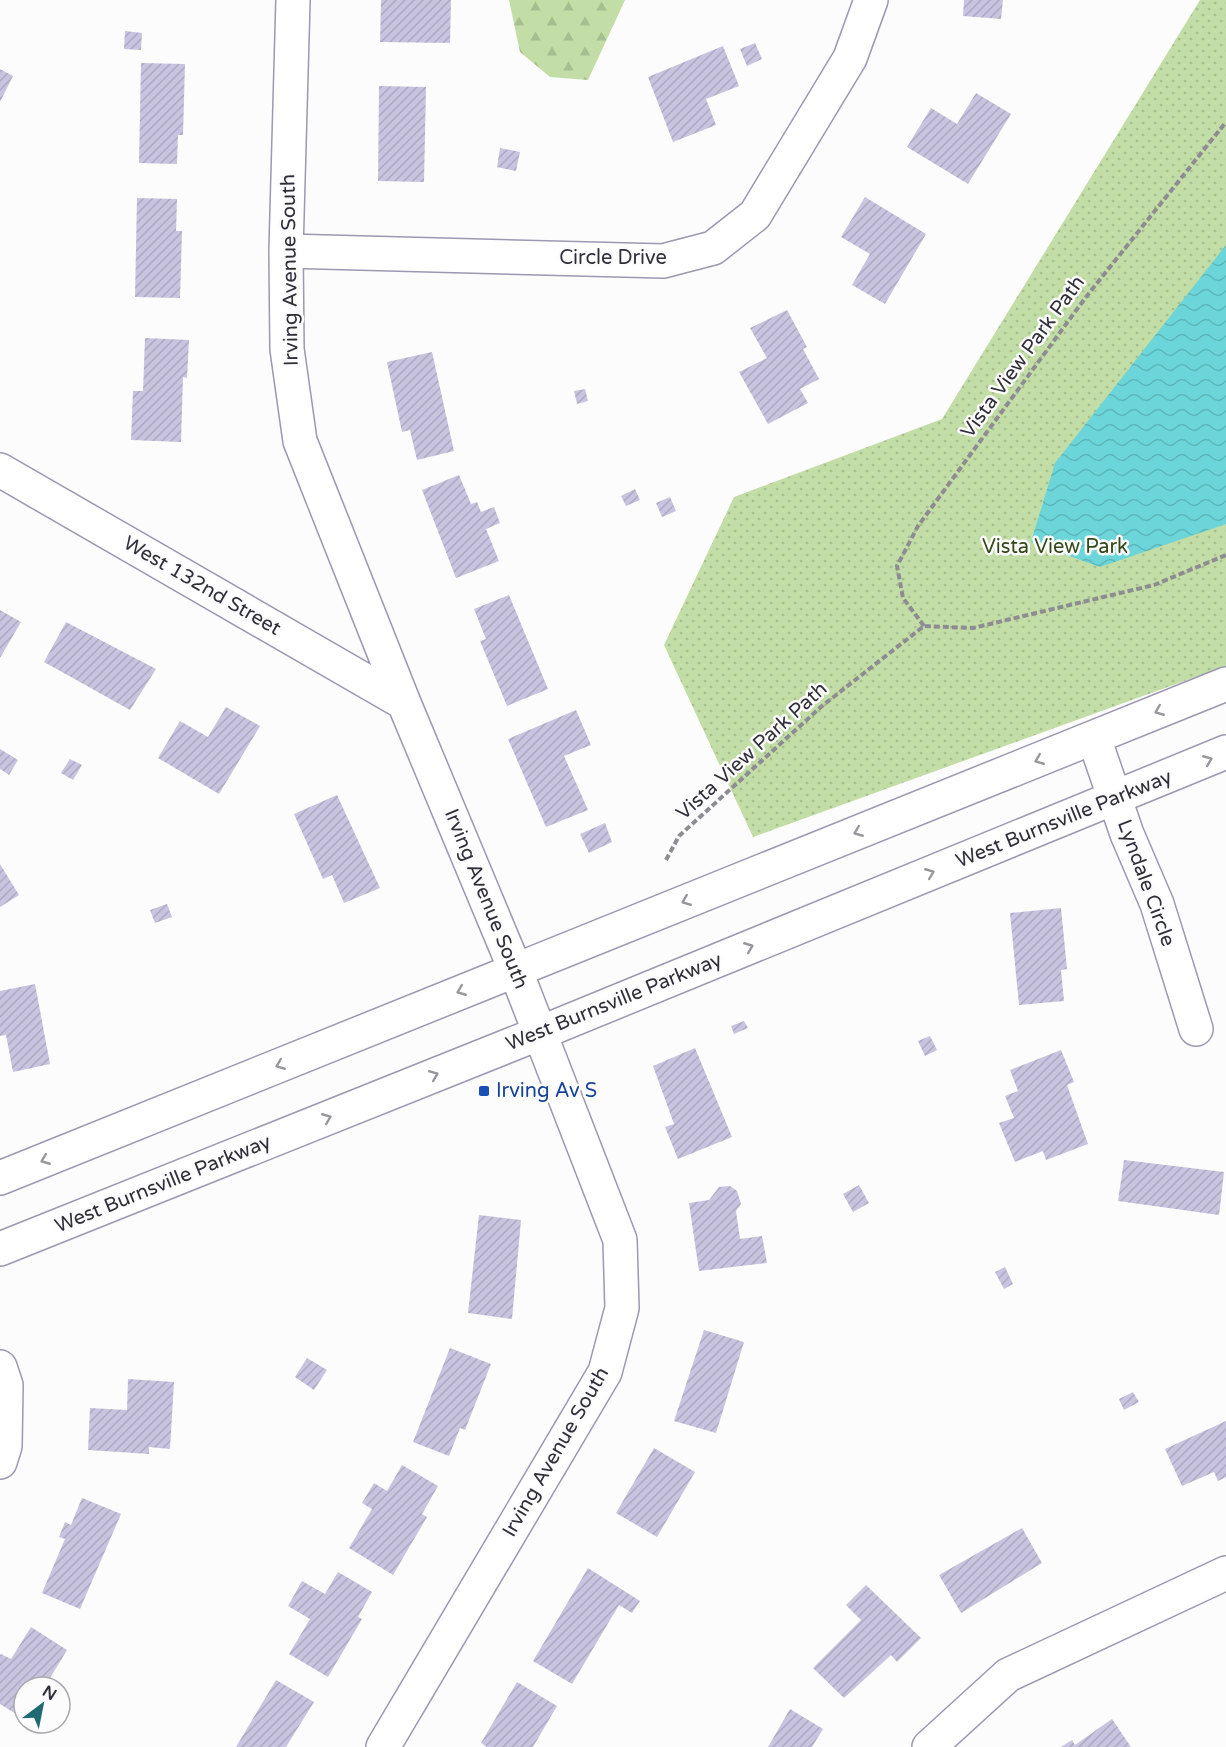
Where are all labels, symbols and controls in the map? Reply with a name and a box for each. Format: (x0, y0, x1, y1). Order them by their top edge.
street label: Irving Avenue South (276, 174, 304, 366)
street label: Circle Drive (559, 246, 667, 270)
street label: Vista View Park Path (956, 271, 1090, 443)
street label: West 132nd Street (119, 531, 285, 641)
park label: Vista View Park (982, 535, 1128, 559)
street label: Vista View Park Path (672, 677, 832, 825)
one-way arrow (1154, 704, 1165, 716)
one-way arrow (1035, 753, 1046, 765)
one-way arrow (1201, 755, 1212, 767)
street label: West Burnsville Parkway (953, 765, 1176, 873)
street label: Irving Avenue South (439, 805, 533, 993)
street label: Lyndale Circle (1112, 816, 1180, 950)
one-way arrow (853, 825, 864, 837)
one-way arrow (924, 868, 935, 880)
one-way arrow (681, 894, 692, 906)
one-way arrow (743, 942, 754, 954)
street label: West Burnsville Parkway (503, 948, 726, 1056)
one-way arrow (456, 984, 467, 996)
one-way arrow (276, 1057, 286, 1070)
one-way arrow (428, 1070, 439, 1082)
place label: Irving Av S (496, 1079, 597, 1103)
marker: Irving Av S (477, 1084, 491, 1098)
one-way arrow (321, 1113, 332, 1125)
street label: West Burnsville Parkway (52, 1130, 275, 1238)
one-way arrow (40, 1153, 51, 1165)
street label: Irving Avenue South (498, 1363, 614, 1541)
north arrow (12, 1675, 72, 1735)
text: N (39, 1681, 60, 1705)

